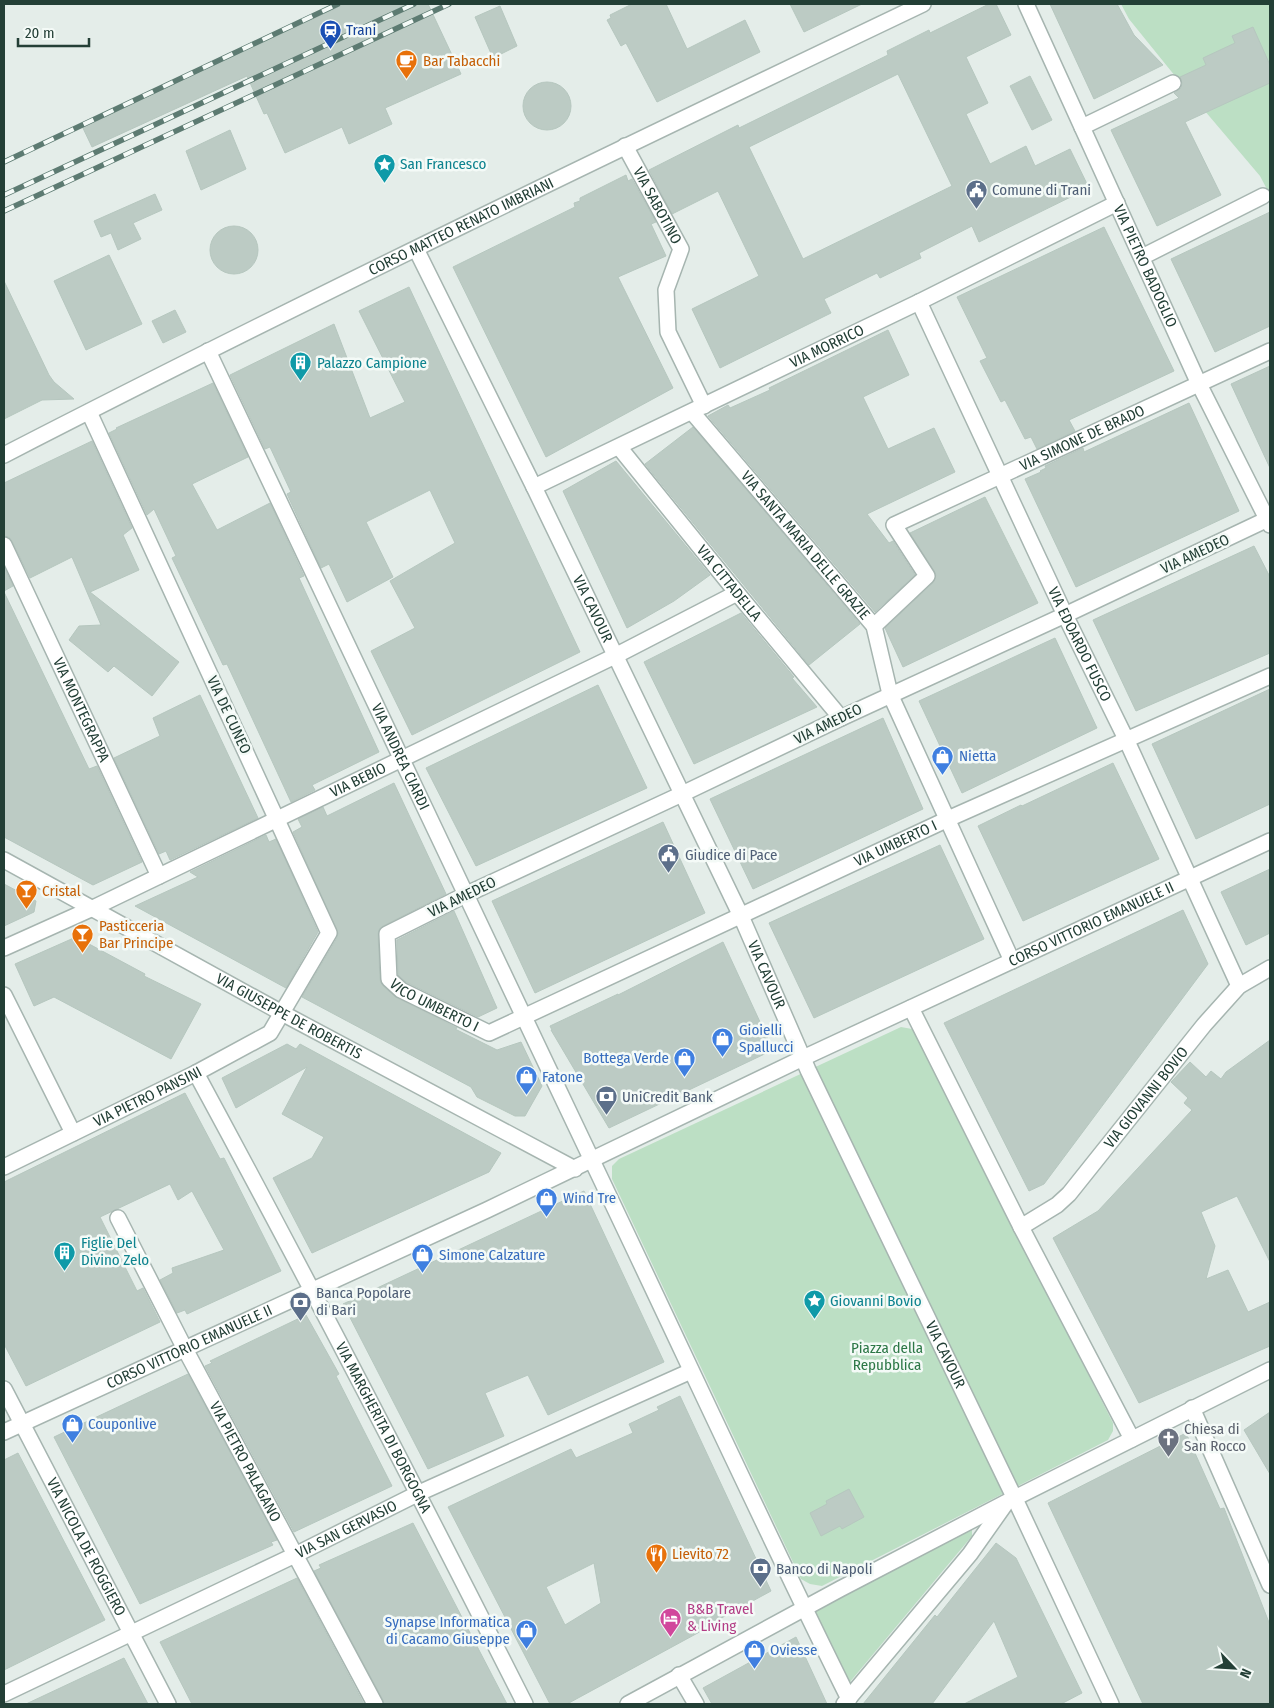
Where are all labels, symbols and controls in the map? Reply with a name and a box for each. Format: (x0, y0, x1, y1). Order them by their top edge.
scale bar (18, 15, 89, 47)
station icon: Trani (318, 18, 342, 49)
place label: Trani (346, 21, 376, 39)
text: 20 m (25, 24, 55, 42)
cafe icon: Bar Tabacchi (395, 49, 419, 80)
place label: Bar Tabacchi (423, 52, 500, 70)
place icon: San Francesco (372, 152, 396, 183)
place label: San Francesco (400, 155, 486, 173)
street label: VIA SABOTINO (629, 164, 686, 247)
street label: CORSO MATTEO RENATO IMBRIANI (366, 174, 556, 279)
public building icon: Comune di Trani (964, 178, 988, 209)
place label: Comune di Trani (992, 181, 1091, 199)
street label: VIA PIETRO BADOGLIO (1110, 202, 1181, 330)
street label: VIA MORRICO (787, 321, 867, 372)
building icon: Palazzo Campione (289, 351, 313, 382)
place label: Palazzo Campione (317, 354, 427, 372)
street label: VIA SIMONE DE BRADO (1017, 401, 1148, 475)
street label: VIA SANTA MARIA DELLE GRAZIE (737, 467, 874, 623)
street label: VIA AMEDEO (1158, 530, 1232, 578)
street label: VIA CITTADELLA (693, 541, 765, 625)
street label: VIA CAVOUR (569, 572, 617, 645)
street label: VIA EDOARDO FUSCO (1044, 584, 1115, 704)
street label: VIA MONTEGRAPPA (49, 655, 113, 765)
street label: VIA DE CUNEO (203, 673, 255, 757)
street label: VIA AMEDEO (791, 700, 865, 748)
street label: VIA ANDREA CIARDI (368, 701, 433, 813)
shop icon: Nietta (931, 744, 955, 775)
place label: Nietta (959, 747, 996, 765)
street label: VIA BEBIO (327, 759, 389, 801)
street label: VIA UMBERTO I (851, 816, 940, 870)
public building icon: Giudice di Pace (657, 843, 681, 874)
place label: Giudice di Pace (685, 846, 777, 864)
street label: VIA AMEDEO (425, 873, 499, 921)
street label: CORSO VITTORIO EMANUELE II (1006, 878, 1177, 970)
bar icon: Cristal (14, 879, 38, 910)
place label: Cristal (42, 882, 81, 900)
place label: Pasticceria Bar Principe (99, 917, 173, 952)
bar icon: Pasticceria Bar Principe (71, 923, 95, 954)
street label: VIA CAVOUR (744, 938, 789, 1011)
street label: VIA GIUSEPPE DE ROBERTIS (213, 969, 365, 1063)
street label: VICO UMBERTO I (386, 975, 482, 1036)
place label: Gioielli Spallucci (739, 1021, 794, 1056)
shop icon: Gioielli Spallucci (711, 1027, 735, 1058)
street label: VIA GIOVANNI BOVIO (1100, 1043, 1192, 1152)
shop icon: Bottega Verde (673, 1046, 697, 1077)
place label: Bottega Verde (583, 1049, 669, 1067)
street label: VIA PIETRO PANSINI (91, 1063, 205, 1131)
shop icon: Fatone (514, 1065, 538, 1096)
place label: Fatone (542, 1068, 583, 1086)
bank icon: UniCredit Bank (594, 1085, 618, 1116)
place label: UniCredit Bank (622, 1088, 713, 1106)
shop icon: Wind Tre (535, 1186, 559, 1217)
place label: Wind Tre (563, 1189, 616, 1207)
place label: Figlie Del Divino Zelo (81, 1234, 149, 1269)
building icon: Figlie Del Divino Zelo (53, 1240, 77, 1271)
shop icon: Simone Calzature (411, 1243, 435, 1274)
place label: Simone Calzature (439, 1246, 545, 1264)
place label: Banca Popolare di Bari (316, 1284, 411, 1319)
place icon: Giovanni Bovio (802, 1289, 826, 1320)
bank icon: Banca Popolare di Bari (288, 1290, 312, 1321)
place label: Giovanni Bovio (830, 1292, 922, 1310)
street label: CORSO VITTORIO EMANUELE II (104, 1301, 275, 1393)
street label: VIA CAVOUR (922, 1318, 969, 1391)
street label: VIA MARGHERITA DI BORGOGNA (332, 1339, 435, 1516)
park label: Piazza della Repubblica (851, 1339, 923, 1374)
street label: VIA PIETRO PALAGANO (206, 1398, 285, 1525)
shop icon: Couponlive (60, 1412, 84, 1443)
place label: Couponlive (88, 1415, 157, 1433)
place label: Chiesa di San Rocco (1184, 1420, 1246, 1455)
church icon: Chiesa di San Rocco (1156, 1426, 1180, 1457)
street label: VIA NICOLA DE ROGGIERO (43, 1475, 130, 1619)
street label: VIA SAN GERVASIO (293, 1496, 400, 1562)
restaurant icon: Lievito 72 (644, 1542, 668, 1573)
place label: Lievito 72 (672, 1545, 729, 1563)
bank icon: Banco di Napoli (748, 1557, 772, 1588)
place label: Banco di Napoli (776, 1560, 872, 1578)
place label: B&B Travel & Living (687, 1600, 753, 1635)
hotel icon: B&B Travel & Living (659, 1606, 683, 1637)
place label: Synapse Informatica di Cacamo Giuseppe (385, 1613, 510, 1648)
shop icon: Synapse Informatica di Cacamo Giuseppe (514, 1619, 538, 1650)
shop icon: Oviesse (742, 1638, 766, 1669)
place label: Oviesse (770, 1641, 817, 1659)
north arrow (1209, 1643, 1259, 1693)
text: N (1236, 1666, 1255, 1681)

